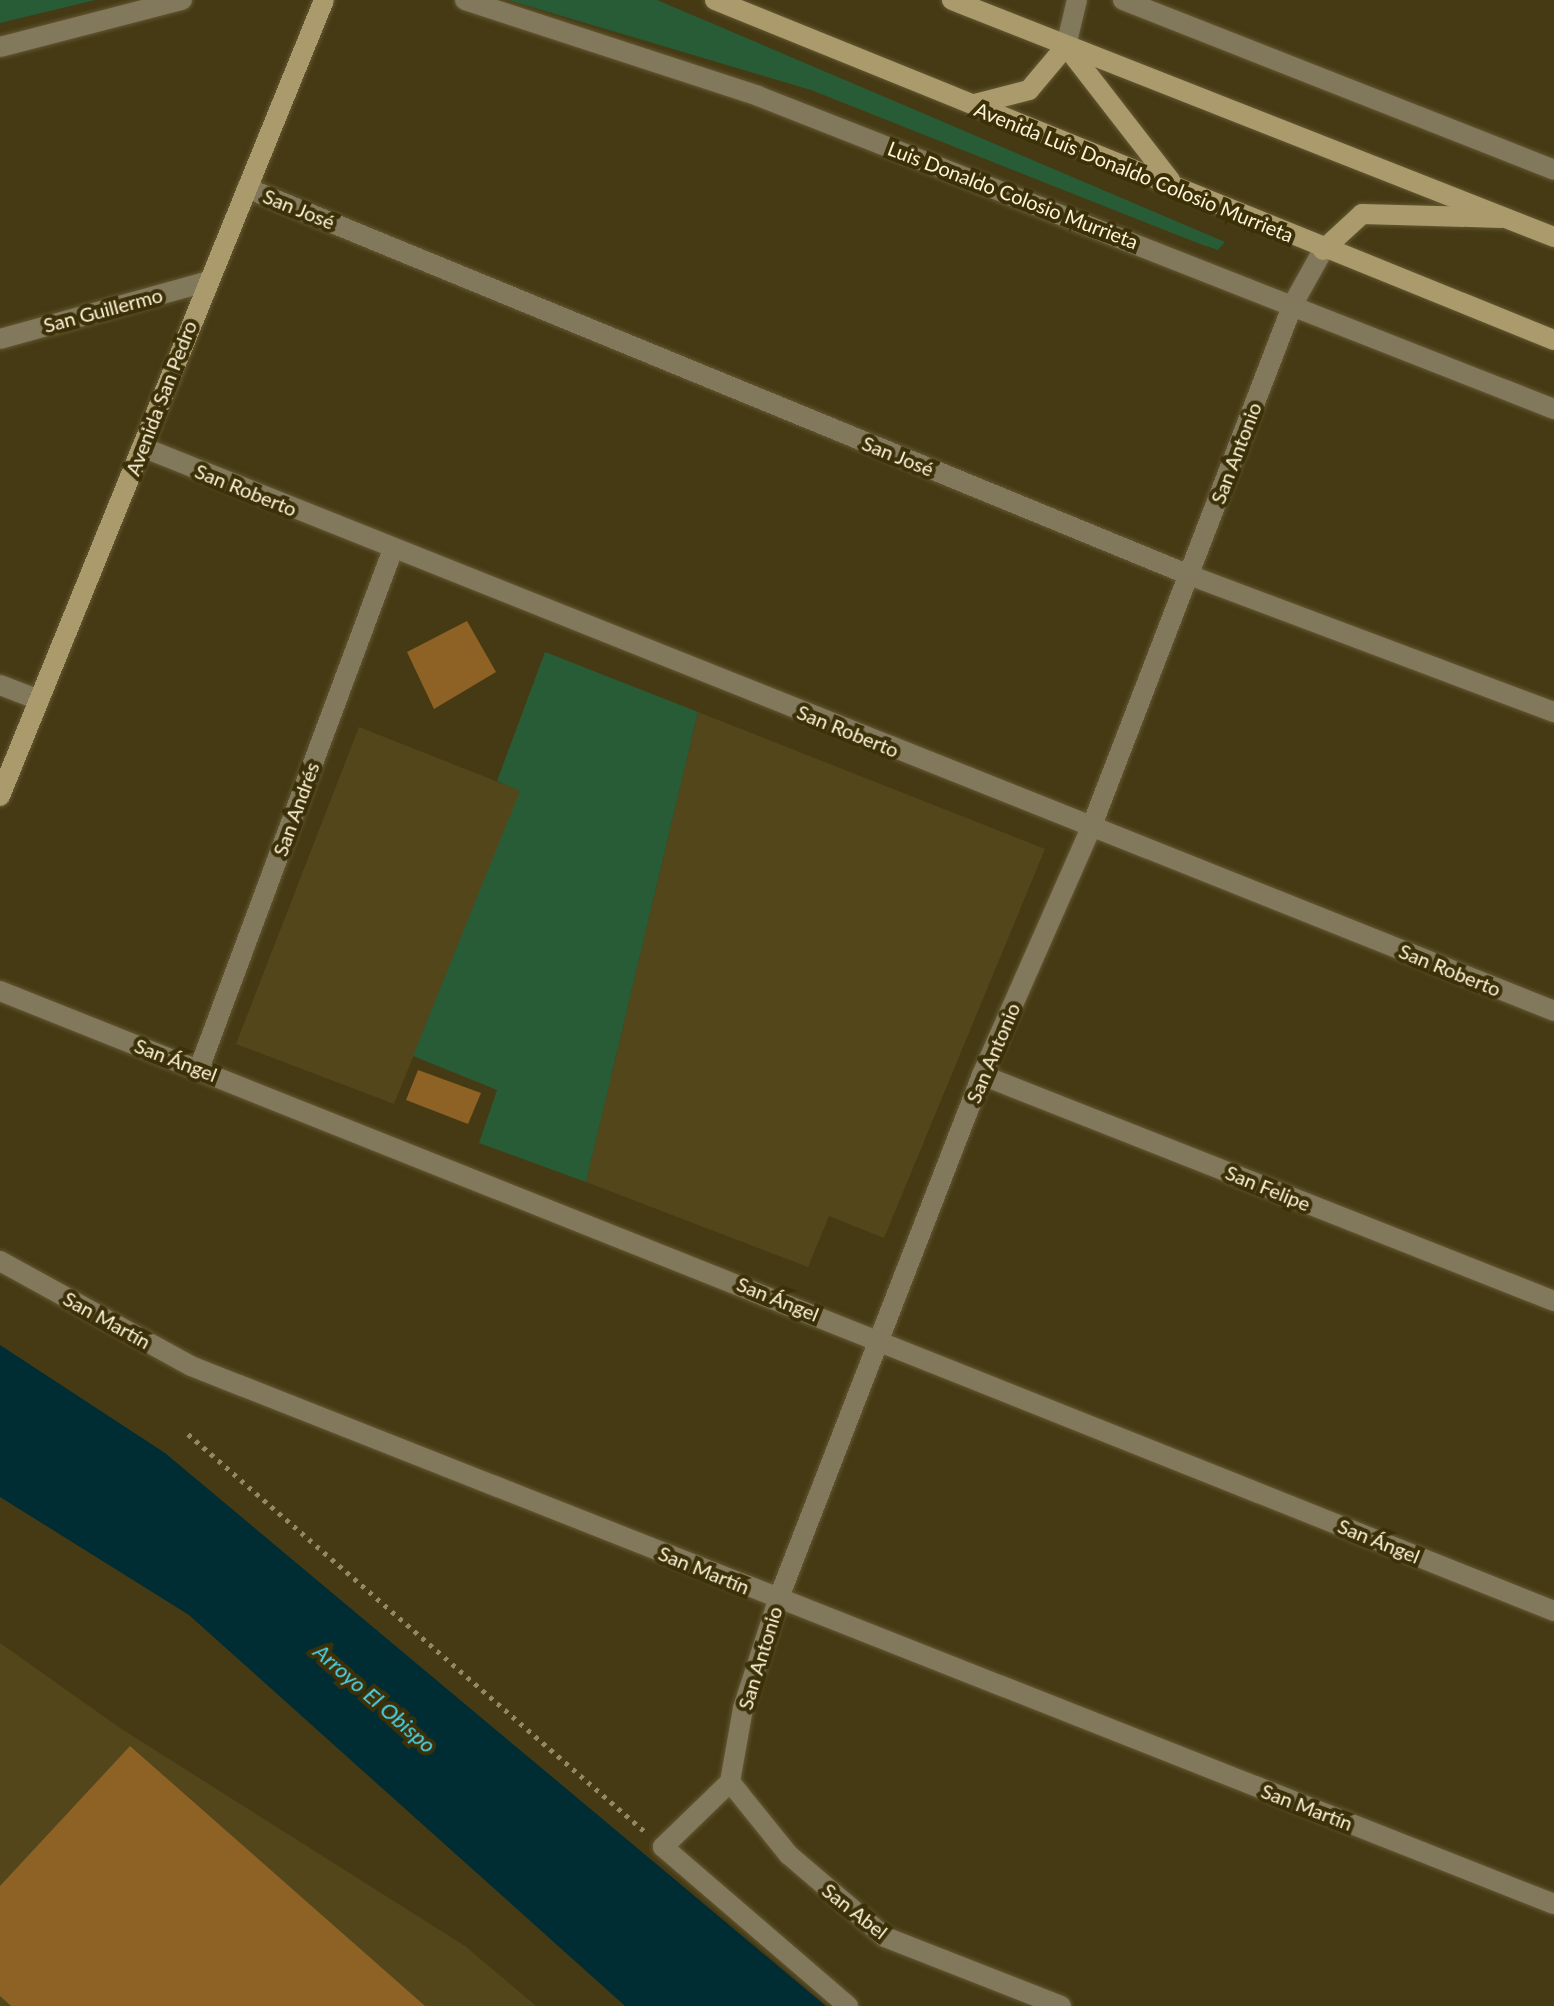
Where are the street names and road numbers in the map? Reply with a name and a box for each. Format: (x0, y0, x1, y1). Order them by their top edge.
street label: Avenida Luis Donaldo Colosio Murrieta (971, 97, 1297, 247)
street label: Luis Donaldo Colosio Murrieta (884, 136, 1142, 254)
street label: San José (259, 184, 339, 234)
street label: San Guillermo (41, 283, 165, 337)
street label: Avenida San Pedro (120, 317, 202, 479)
street label: San Antonio (1206, 399, 1266, 507)
street label: San José (858, 431, 938, 481)
street label: San Roberto (192, 459, 300, 521)
street label: San Roberto (794, 700, 902, 762)
street label: San Andrés (268, 758, 324, 860)
street label: San Roberto (1396, 939, 1504, 1001)
street label: San Antonio (961, 999, 1025, 1107)
street label: San Ángel (131, 1033, 221, 1087)
street label: San Felipe (1222, 1160, 1314, 1216)
street label: San Ángel (733, 1272, 823, 1326)
street label: San Martín (59, 1286, 155, 1354)
street label: San Ángel (1334, 1514, 1424, 1568)
street label: San Martín (655, 1541, 753, 1599)
street label: San Antonio (733, 1603, 787, 1713)
street label: San Martín (1258, 1779, 1356, 1835)
street label: San Abel (817, 1878, 893, 1944)

